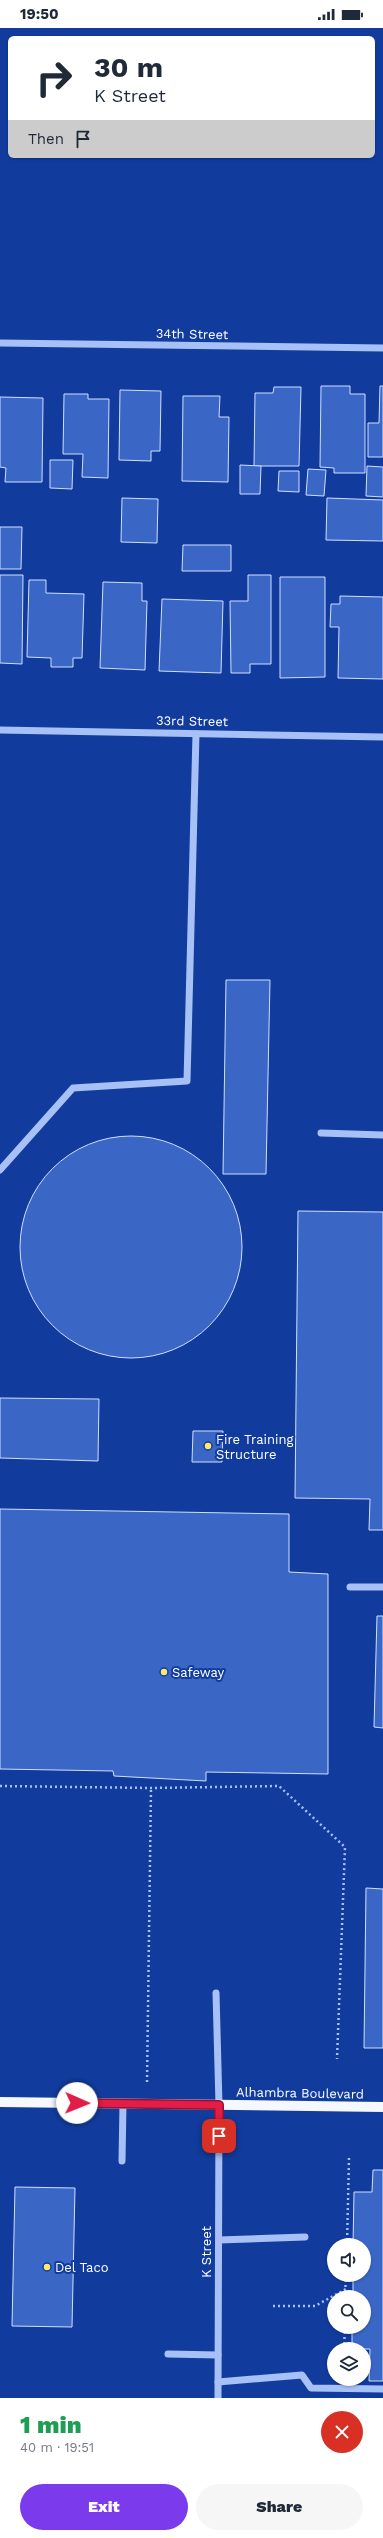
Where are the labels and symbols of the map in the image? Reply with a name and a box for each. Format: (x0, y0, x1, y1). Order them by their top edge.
street label: 34th Street (156, 326, 229, 342)
street label: 33rd Street (156, 713, 229, 729)
place label: Fire Training Structure (216, 1432, 294, 1462)
marker: Fire Training Structure (203, 1441, 213, 1451)
place label: Safeway (172, 1665, 224, 1680)
marker: Safeway (159, 1667, 169, 1677)
position arrow (56, 2082, 98, 2124)
street label: Alhambra Boulevard (236, 2084, 364, 2102)
pin (202, 2119, 236, 2153)
street label: K Street (199, 2225, 214, 2278)
place label: Del Taco (55, 2260, 109, 2275)
marker: Del Taco (42, 2262, 52, 2272)

